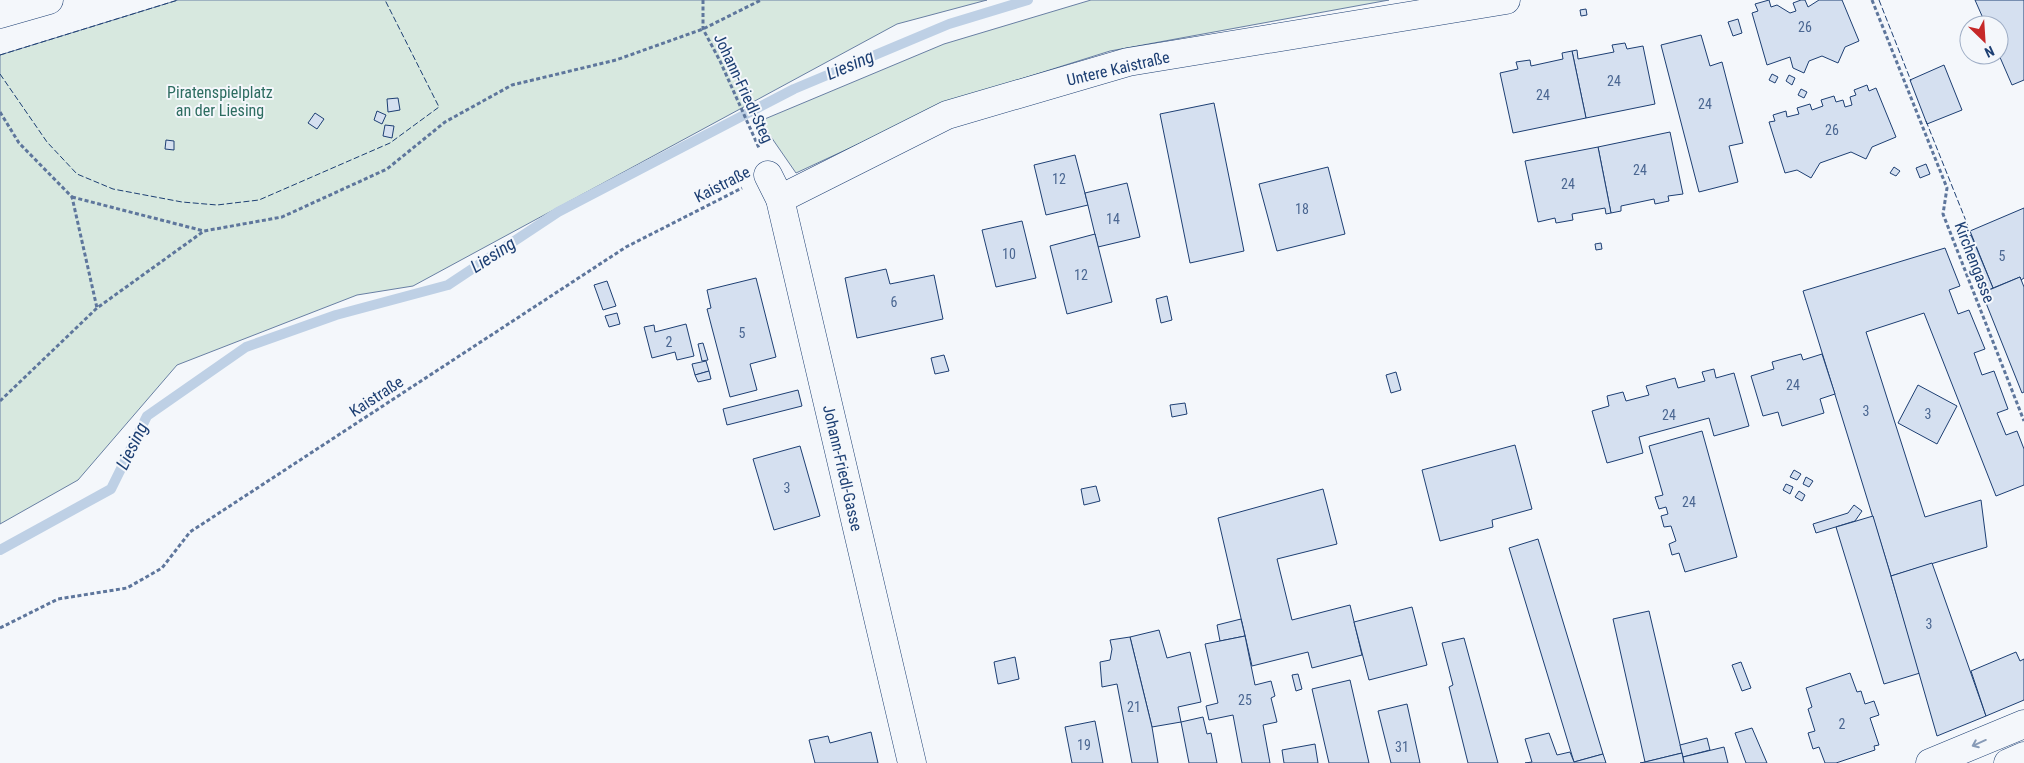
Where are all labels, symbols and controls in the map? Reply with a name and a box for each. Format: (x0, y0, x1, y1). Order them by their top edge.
north arrow (1959, 15, 2009, 65)
house number: 26 (1798, 19, 1812, 35)
street label: Johann-Friedl-Steg (710, 31, 777, 146)
text: N (1982, 43, 1997, 61)
water label: Liesing (823, 45, 877, 84)
street label: Untere Kaistraße (1065, 47, 1171, 90)
house number: 24 (1607, 73, 1621, 89)
park label: Piratenspielplatz an der Liesing (167, 83, 273, 120)
house number: 24 (1536, 87, 1550, 103)
house number: 24 (1698, 96, 1712, 112)
house number: 26 (1825, 122, 1839, 138)
street label: Kaistraße (691, 162, 753, 207)
house number: 24 (1633, 162, 1647, 178)
house number: 12 (1052, 171, 1066, 187)
house number: 24 (1561, 176, 1575, 192)
house number: 18 (1295, 201, 1309, 217)
house number: 14 (1106, 211, 1120, 227)
street label: Kirchengasse (1950, 219, 1999, 305)
water label: Liesing (466, 232, 520, 277)
house number: 10 (1002, 246, 1016, 262)
house number: 5 (1999, 248, 2006, 264)
house number: 12 (1074, 267, 1088, 283)
house number: 6 (891, 294, 898, 310)
house number: 5 (739, 325, 746, 341)
house number: 2 (666, 334, 673, 350)
street label: Kaistraße (346, 372, 407, 421)
house number: 24 (1786, 377, 1800, 393)
street label: Johann-Friedl-Gasse (819, 403, 866, 533)
house number: 3 (1863, 403, 1869, 419)
house number: 3 (1925, 406, 1931, 422)
house number: 24 (1662, 407, 1676, 423)
water label: Liesing (111, 419, 152, 473)
house number: 3 (784, 480, 790, 496)
house number: 24 (1682, 494, 1696, 510)
house number: 3 (1926, 616, 1932, 632)
house number: 25 (1238, 692, 1252, 708)
house number: 21 (1127, 699, 1141, 715)
house number: 2 (1839, 716, 1846, 732)
house number: 19 (1077, 737, 1091, 753)
one-way arrow (1972, 738, 1987, 748)
house number: 31 (1395, 739, 1409, 755)

